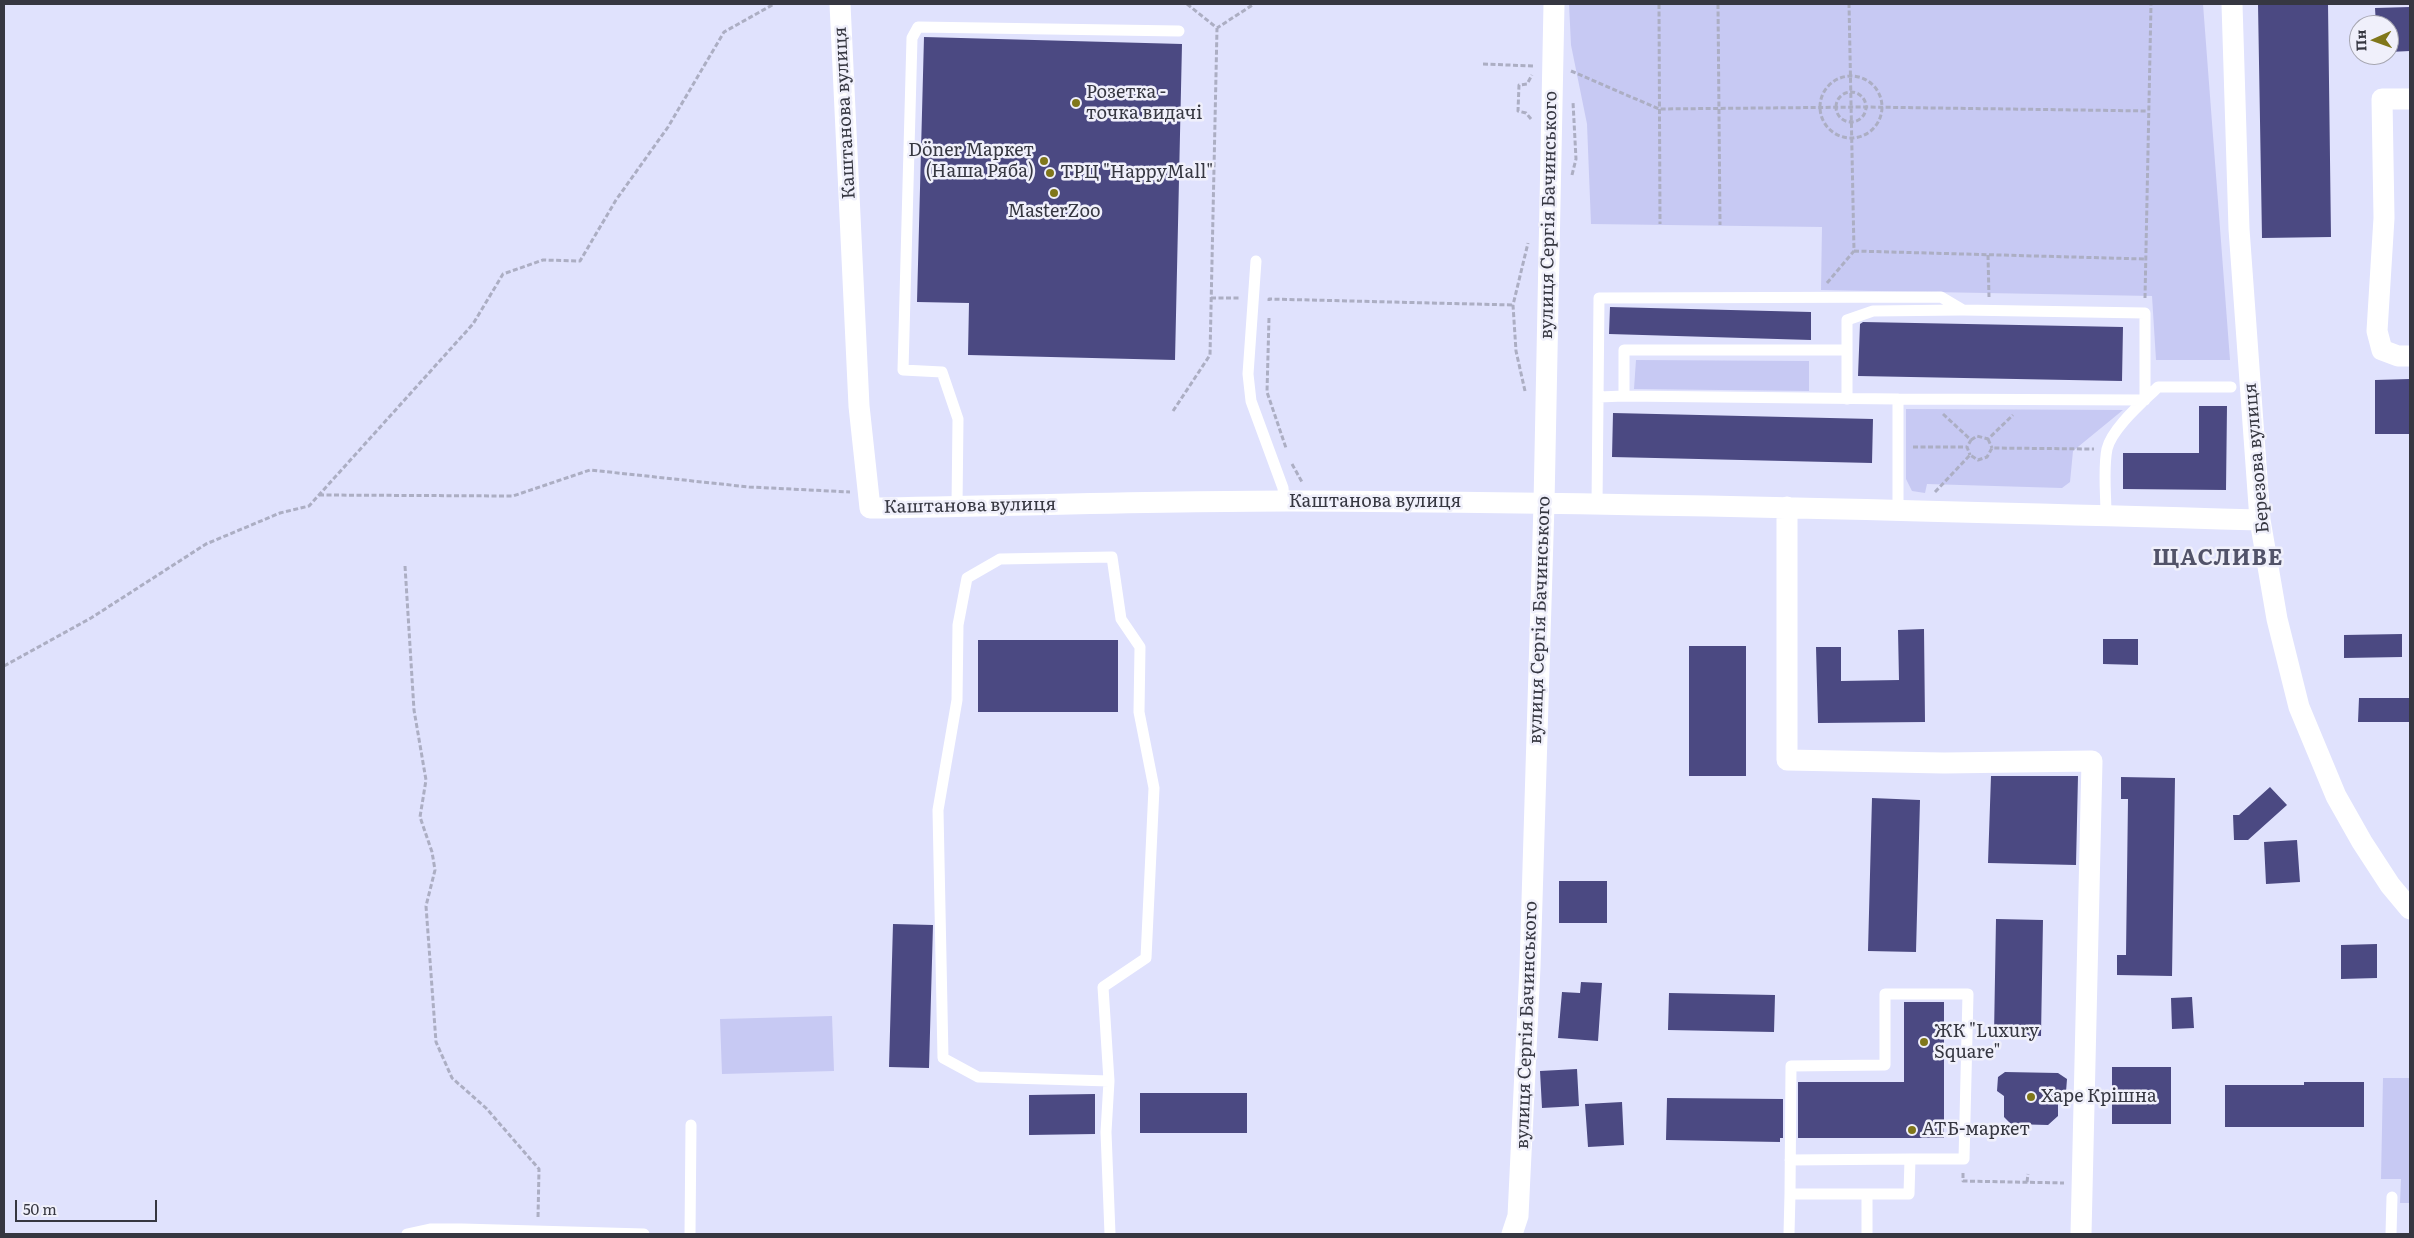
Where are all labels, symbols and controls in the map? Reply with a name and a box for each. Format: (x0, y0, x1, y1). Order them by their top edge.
north arrow (2349, 15, 2399, 65)
street label: Каштанова вулиця (830, 26, 860, 200)
text: Пн (2350, 29, 2370, 52)
place label: Розетка - точка видачі (1086, 82, 1202, 125)
street label: вулиця Сергія Бачинського (1536, 91, 1562, 339)
marker: Розетка - точка видачі (1070, 97, 1082, 109)
place label: Döner Maркет (Наша Ряба) (908, 140, 1034, 182)
marker: Döner Maркет (Наша Ряба) (1038, 155, 1050, 167)
place label: ТРЦ "HappyMall" (1060, 162, 1213, 184)
marker: ТРЦ "HappyMall" (1044, 167, 1056, 179)
marker: MasterZoo (1048, 187, 1060, 199)
place label: MasterZoo (1008, 201, 1100, 223)
street label: Березова вулиця (2240, 382, 2274, 534)
street label: Каштанова вулиця (1289, 491, 1461, 513)
street label: Каштанова вулиця (883, 494, 1057, 518)
street label: вулиця Сергія Бачинського (1525, 496, 1555, 744)
district label: ЩАСЛИВЕ (2152, 546, 2284, 572)
street label: вулиця Сергія Бачинського (1512, 901, 1542, 1149)
place label: ЖК "Luxury Square" (1934, 1021, 2039, 1064)
marker: ЖК "Luxury Square" (1918, 1036, 1930, 1048)
place label: Харе Крішна (2041, 1086, 2157, 1108)
marker: Харе Крішна (2025, 1091, 2037, 1103)
place label: АТБ-маркет (1922, 1119, 2030, 1141)
marker: АТБ-маркет (1906, 1124, 1918, 1136)
scale bar (18, 1190, 160, 1222)
text: 50 m (23, 1197, 57, 1220)

